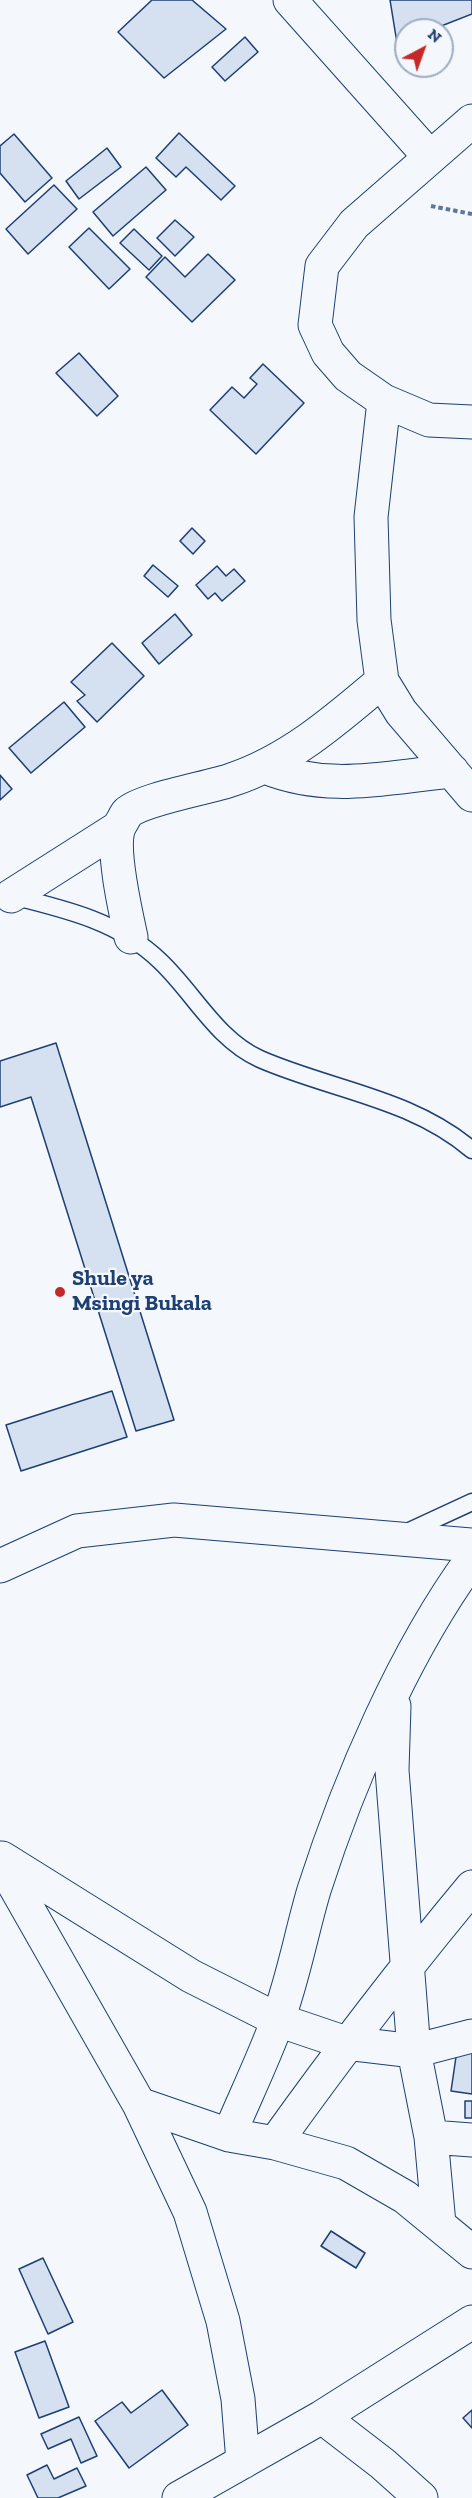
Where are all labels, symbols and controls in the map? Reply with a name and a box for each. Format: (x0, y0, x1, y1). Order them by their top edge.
north arrow (394, 18, 454, 78)
text: N (424, 24, 446, 47)
place label: Shule ya Msingi Bukala (72, 1266, 212, 1318)
marker: Shule ya Msingi Bukala (53, 1285, 67, 1299)

